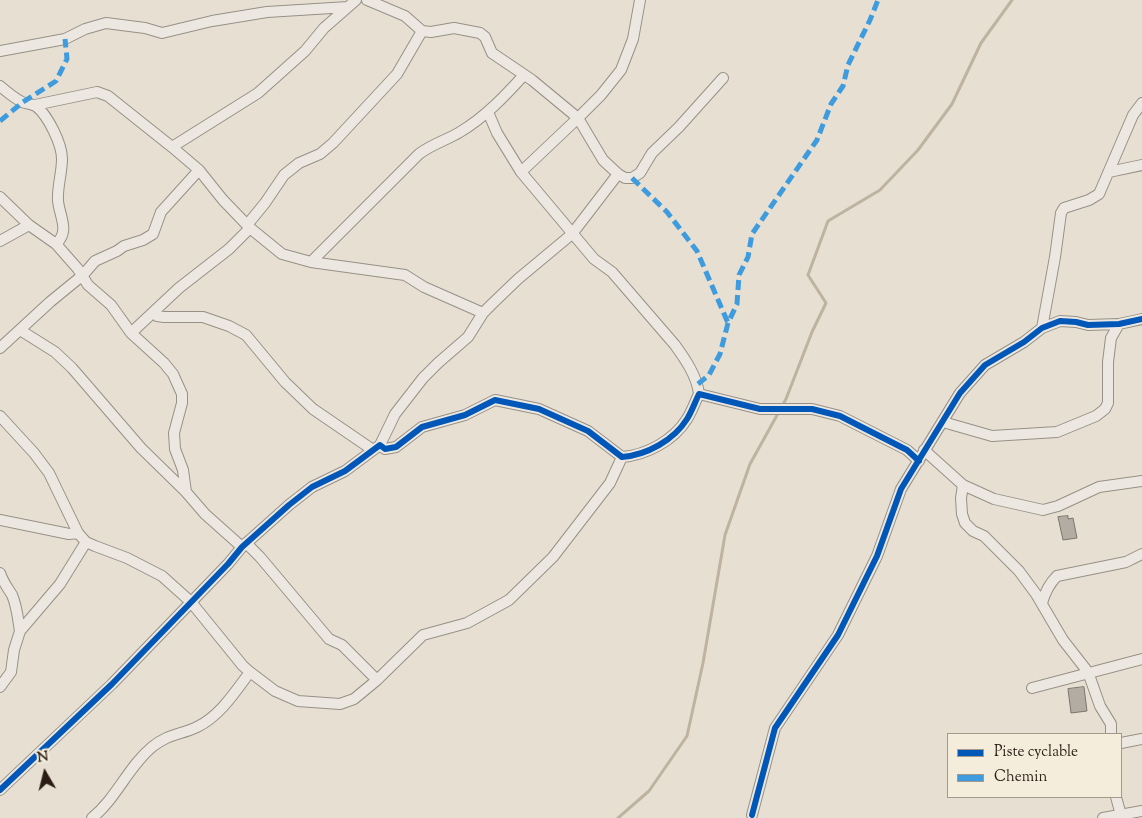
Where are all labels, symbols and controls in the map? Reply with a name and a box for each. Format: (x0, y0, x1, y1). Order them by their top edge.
legend (947, 733, 1122, 798)
text: Piste cyclable (994, 742, 1078, 763)
text: N (36, 747, 50, 769)
north arrow (20, 748, 70, 798)
text: Chemin (994, 767, 1047, 788)

